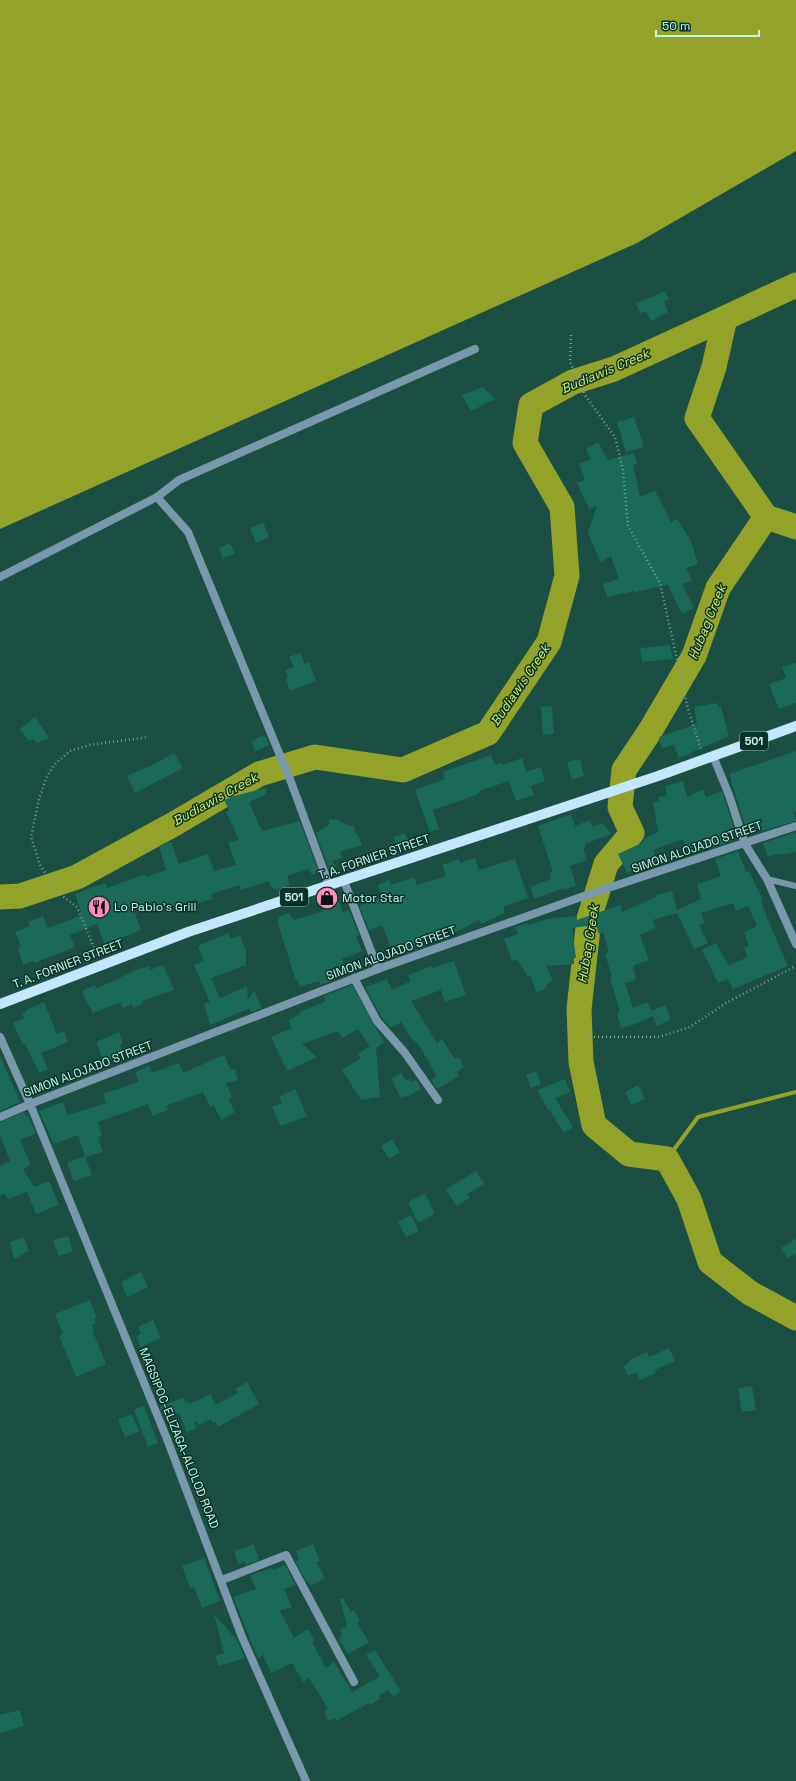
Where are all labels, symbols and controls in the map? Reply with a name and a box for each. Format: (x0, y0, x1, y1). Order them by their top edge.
scale bar (656, 12, 759, 38)
text: 50 m (662, 18, 690, 34)
water label: Budiawis Creek (558, 344, 654, 397)
water label: Hubag Creek (684, 580, 730, 662)
water label: Budiawis Creek (486, 639, 555, 729)
road number: 501 (740, 732, 768, 750)
water label: Budiawis Creek (169, 768, 262, 829)
street label: SIMON ALOJADO STREET (630, 817, 764, 877)
street label: T. A. FORNIER STREET (316, 830, 432, 884)
shop icon: Motor Star (314, 885, 340, 911)
road number: 501 (280, 888, 308, 906)
place label: Motor Star (342, 890, 405, 906)
restaurant icon: Lo Pablo's Grill (86, 894, 112, 920)
place label: Lo Pablo's Grill (114, 899, 196, 915)
water label: Hubag Creek (573, 902, 603, 984)
street label: SIMON ALOJADO STREET (324, 922, 458, 984)
street label: T. A. FORNIER STREET (10, 936, 126, 992)
street label: SIMON ALOJADO STREET (21, 1037, 155, 1101)
street label: MAGSIPOC-ELIZAGA-ALOLOD ROAD (135, 1345, 223, 1531)

